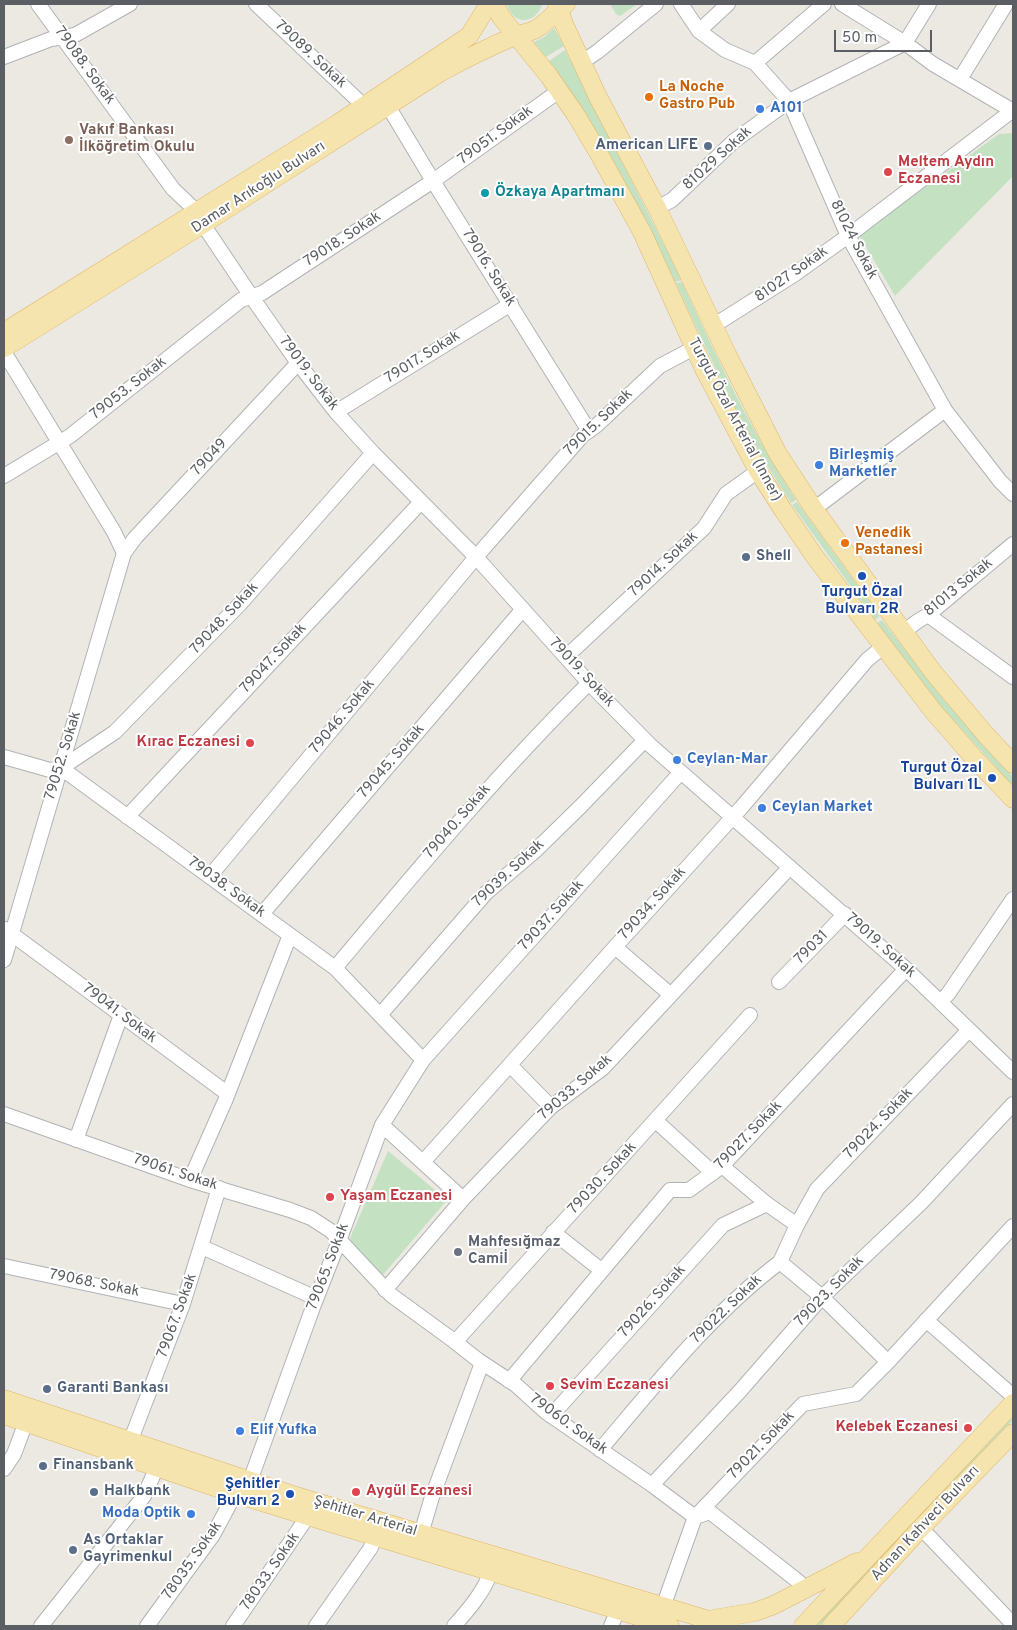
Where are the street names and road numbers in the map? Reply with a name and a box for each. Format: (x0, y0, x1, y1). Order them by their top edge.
street label: 79089. Sokak (270, 17, 350, 93)
street label: 79088. Sokak (50, 24, 118, 108)
street label: 79051. Sokak (455, 103, 537, 169)
street label: 81029 Sokak (680, 123, 756, 195)
street label: Damar Arıkoğlu Bulvarı (189, 138, 329, 238)
street label: 81024 Sokak (825, 197, 881, 283)
street label: 79018. Sokak (301, 208, 385, 272)
street label: 79016. Sokak (457, 226, 519, 310)
street label: 81027 Sokak (752, 243, 832, 307)
street label: 79017. Sokak (382, 328, 464, 388)
street label: 79019. Sokak (274, 333, 342, 415)
street label: Turgut Özal Arterial (Inner) (683, 335, 785, 505)
street label: 79053. Sokak (87, 354, 171, 424)
street label: 79015. Sokak (561, 386, 637, 460)
street label: 79049 (188, 436, 232, 480)
street label: 79014. Sokak (626, 528, 702, 602)
street label: 81013 Sokak (921, 555, 997, 621)
street label: 79048. Sokak (187, 579, 263, 659)
street label: 79047. Sokak (237, 620, 311, 698)
street label: 79019. Sokak (544, 635, 618, 711)
street label: 79046. Sokak (307, 676, 379, 758)
street label: 79052. Sokak (42, 709, 86, 803)
street label: 79045. Sokak (355, 721, 429, 803)
street label: 79040. Sokak (421, 781, 495, 863)
street label: 79039. Sokak (469, 836, 549, 912)
street label: 79038. Sokak (184, 854, 268, 922)
street label: 79034. Sokak (616, 864, 690, 944)
street label: 79037. Sokak (516, 877, 588, 955)
street label: 79019. Sokak (841, 910, 919, 982)
street label: 79031 (791, 927, 833, 969)
street label: 79041. Sokak (78, 980, 160, 1048)
street label: 79033. Sokak (535, 1051, 617, 1125)
street label: 79024. Sokak (841, 1085, 917, 1163)
street label: 79027. Sokak (712, 1098, 786, 1174)
street label: 79030. Sokak (565, 1139, 641, 1219)
street label: 79061. Sokak (130, 1151, 220, 1195)
street label: 79065. Sokak (304, 1221, 354, 1313)
street label: 79023. Sokak (792, 1253, 868, 1331)
street label: 79026. Sokak (616, 1262, 690, 1342)
street label: 79068. Sokak (47, 1266, 141, 1302)
street label: 79067. Sokak (154, 1271, 202, 1361)
street label: 79022. Sokak (688, 1272, 766, 1348)
street label: 79060. Sokak (525, 1391, 611, 1459)
street label: 79021. Sokak (725, 1408, 799, 1484)
street label: Adnan Kahveci Bulvarı (868, 1463, 984, 1585)
street label: Şehitler Arterial (311, 1493, 419, 1541)
street label: 78035. Sokak (159, 1518, 227, 1604)
street label: 78033. Sokak (237, 1529, 305, 1615)

